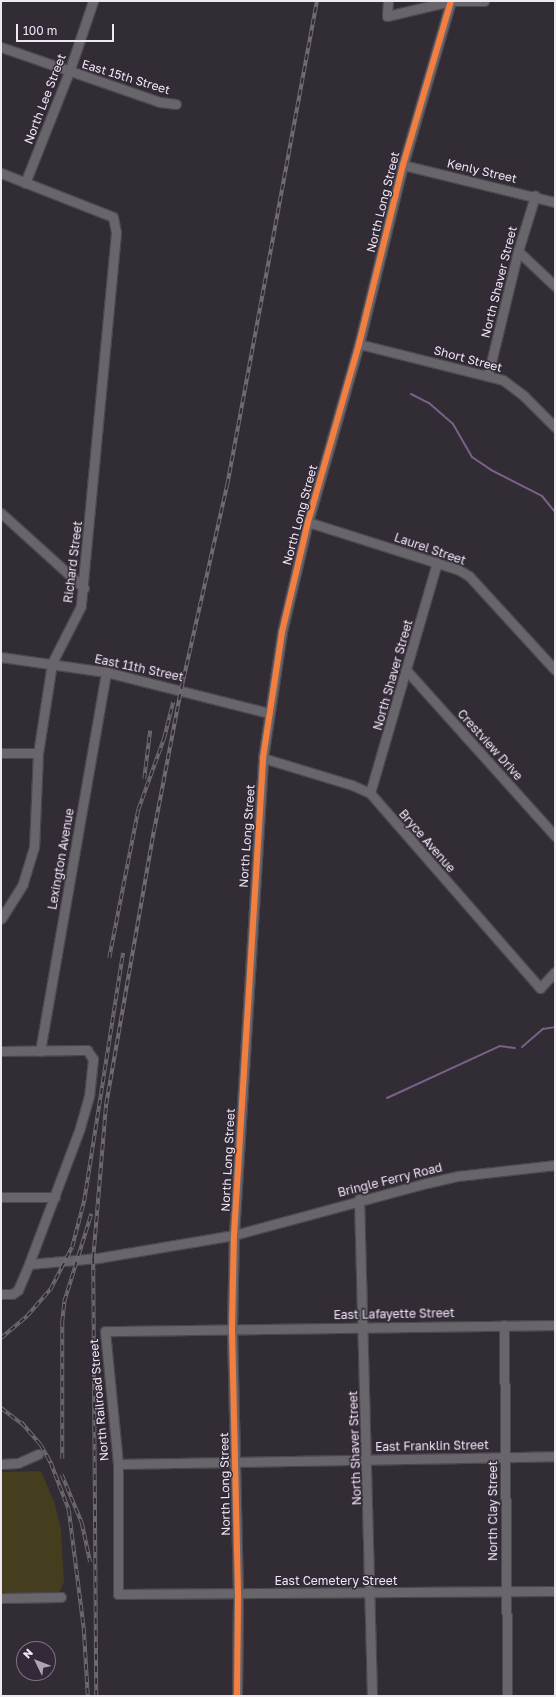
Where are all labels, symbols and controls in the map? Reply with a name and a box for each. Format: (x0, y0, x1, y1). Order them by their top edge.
scale bar (18, 16, 116, 42)
text: 100 m (23, 23, 57, 38)
street label: North Lee Street (21, 52, 69, 146)
street label: East 15th Street (80, 57, 172, 97)
street label: North Long Street (363, 150, 403, 254)
street label: Kenly Street (446, 156, 518, 186)
street label: North Shaver Street (478, 225, 520, 339)
street label: Short Street (432, 343, 504, 375)
street label: North Long Street (280, 463, 320, 567)
street label: Richard Street (61, 520, 85, 604)
street label: Laurel Street (392, 530, 468, 568)
street label: North Shaver Street (370, 618, 416, 732)
street label: East 11th Street (93, 652, 185, 684)
street label: Crestview Drive (454, 707, 526, 783)
street label: North Long Street (236, 784, 258, 888)
street label: Lexington Avenue (45, 807, 77, 911)
street label: Bryce Avenue (396, 807, 458, 875)
street label: North Long Street (218, 1108, 238, 1212)
street label: Bringle Ferry Road (336, 1160, 444, 1200)
street label: East Lafayette Street (333, 1306, 455, 1322)
street label: North Railroad Street (86, 1338, 112, 1462)
street label: North Shaver Street (346, 1390, 364, 1506)
street label: North Long Street (217, 1432, 233, 1536)
street label: East Franklin Street (375, 1438, 489, 1454)
street label: North Clay Street (486, 1461, 500, 1561)
street label: East Cemetery Street (275, 1574, 397, 1588)
north arrow (16, 1641, 56, 1681)
text: N (20, 1646, 35, 1661)

